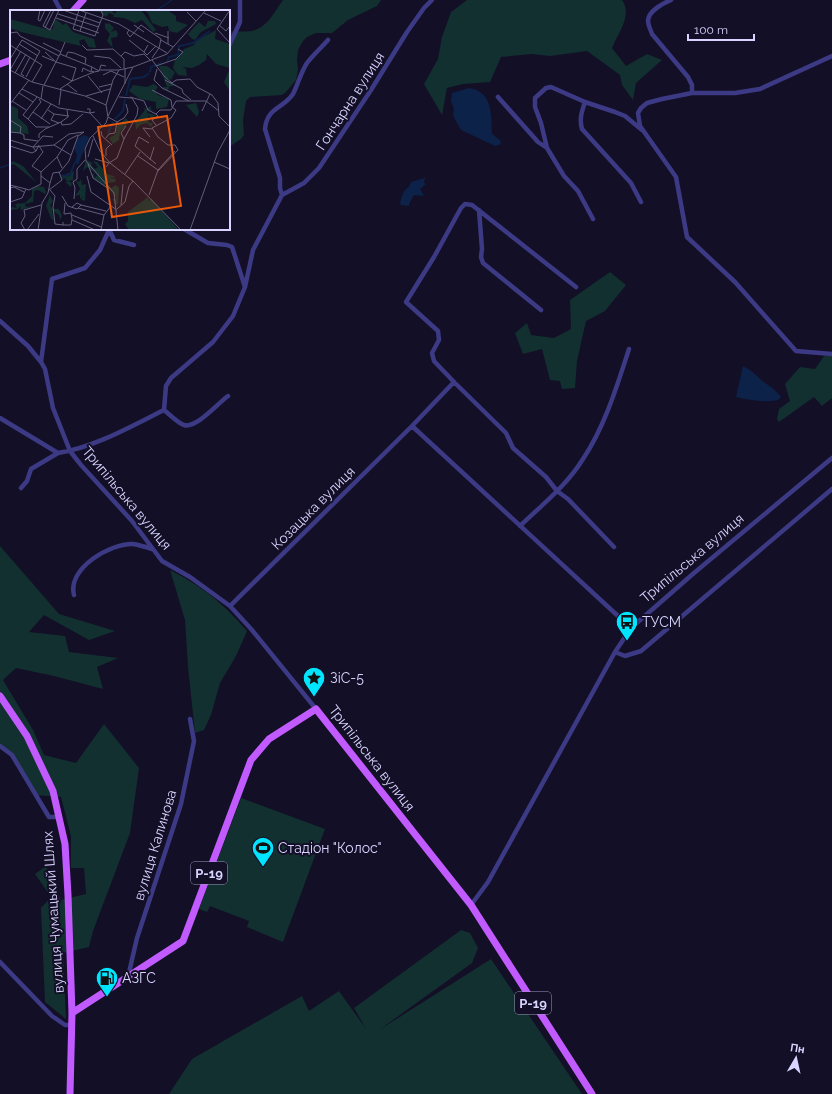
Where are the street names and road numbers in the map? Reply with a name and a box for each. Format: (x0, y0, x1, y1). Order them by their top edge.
street label: Гончарна вулиця (312, 49, 388, 153)
street label: Трипільська вулиця (79, 443, 175, 553)
street label: Козацька вулиця (268, 463, 358, 553)
street label: Трипільська вулиця (637, 510, 747, 606)
street label: Трипільська вулиця (326, 702, 418, 814)
street label: вулиця Калинова (131, 788, 179, 902)
street label: вулиця Чумацький Шлях (39, 830, 67, 994)
road number: Р-19 (191, 862, 227, 884)
road number: Р-19 (515, 992, 551, 1014)

